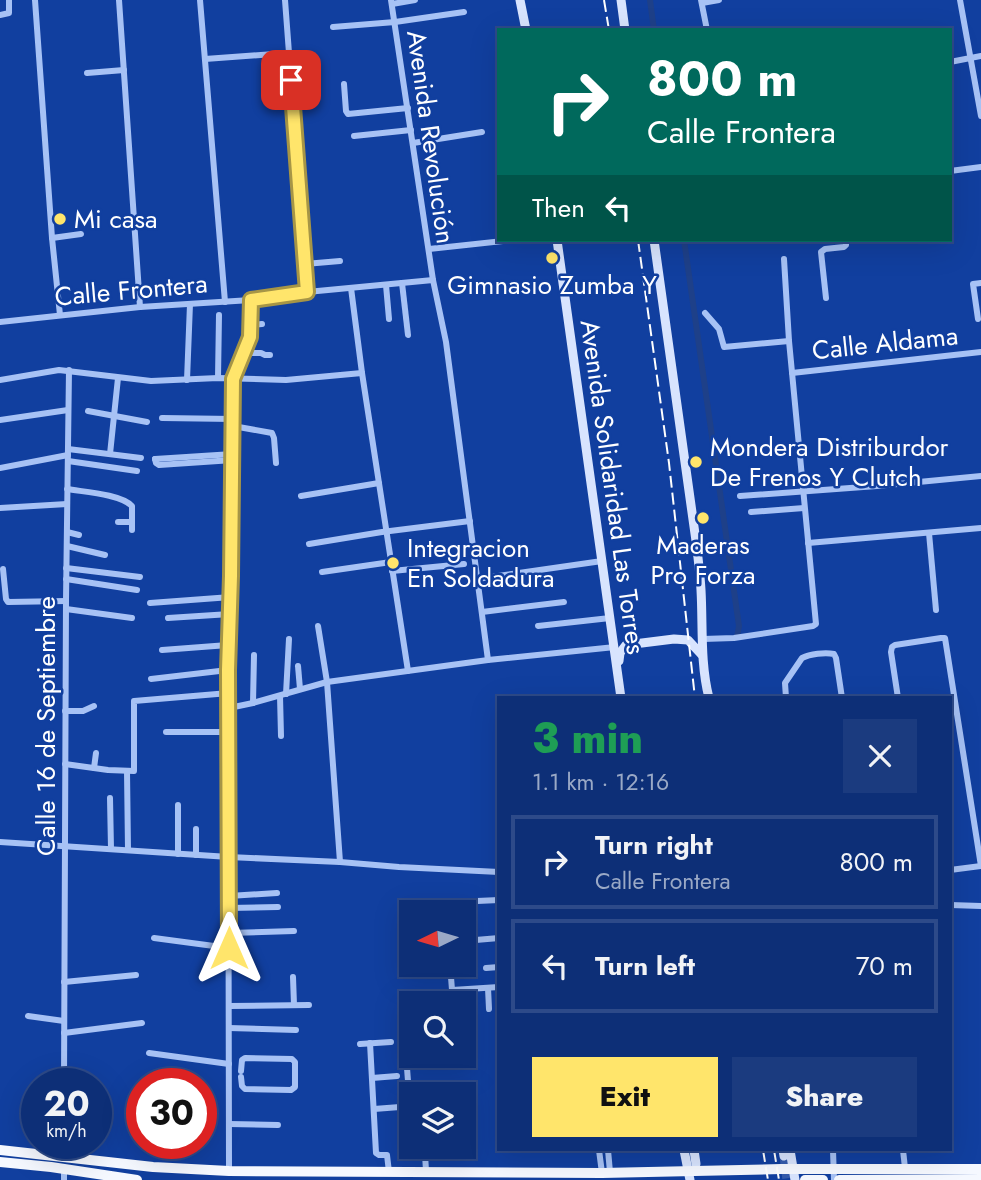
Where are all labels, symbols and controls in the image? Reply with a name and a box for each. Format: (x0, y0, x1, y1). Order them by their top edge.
street label: Avenida Revolución (397, 28, 465, 246)
text: 800 m (647, 44, 797, 114)
pin (261, 50, 321, 110)
icon: right (532, 56, 623, 147)
icon: arrive (272, 61, 310, 99)
text: Calle Frontera (647, 109, 836, 155)
text: Then (532, 189, 585, 227)
icon: left (599, 189, 637, 227)
place label: Mi casa (74, 200, 158, 238)
marker: Mi casa (52, 211, 68, 227)
marker: Gimnasio Zumba Y (544, 250, 560, 266)
street label: Calle Frontera (53, 264, 209, 316)
place label: Gimnasio Zumba Y (447, 266, 657, 304)
street label: Calle Aldama (810, 316, 960, 370)
street label: Avenida Solidaridad Las Torres (571, 317, 655, 657)
place label: Mondera Distriburdor De Frenos Y Clutch (710, 428, 949, 496)
marker: Mondera Distriburdor De Frenos Y Clutch (688, 454, 704, 470)
marker: Maderas Pro Forza (695, 510, 711, 526)
place label: Maderas Pro Forza (651, 526, 755, 594)
place label: Integracion En Soldadura (407, 529, 554, 597)
marker: Integracion En Soldadura (385, 555, 401, 571)
street label: Calle 16 de Septiembre (27, 596, 65, 856)
text: 3 min (532, 708, 643, 769)
button: close (843, 719, 917, 793)
text: 1.1 km · 12:16 (532, 765, 669, 799)
text: Turn right (595, 826, 713, 864)
icon: right (536, 843, 574, 881)
text: 800 m (840, 843, 913, 881)
text: Calle Frontera (595, 864, 731, 898)
north arrow (399, 900, 476, 976)
map controls (399, 900, 476, 1159)
position arrow (192, 911, 266, 985)
icon: left (536, 947, 574, 985)
text: Turn left (595, 947, 695, 985)
text: 70 m (856, 947, 913, 985)
button: search (399, 991, 476, 1068)
button: Exit (532, 1057, 718, 1137)
button: Share (732, 1057, 917, 1137)
speed limit sign: 30 (126, 1068, 217, 1159)
text: 20 (43, 1079, 90, 1129)
button: layers (399, 1082, 476, 1159)
text: km/h (46, 1118, 87, 1144)

